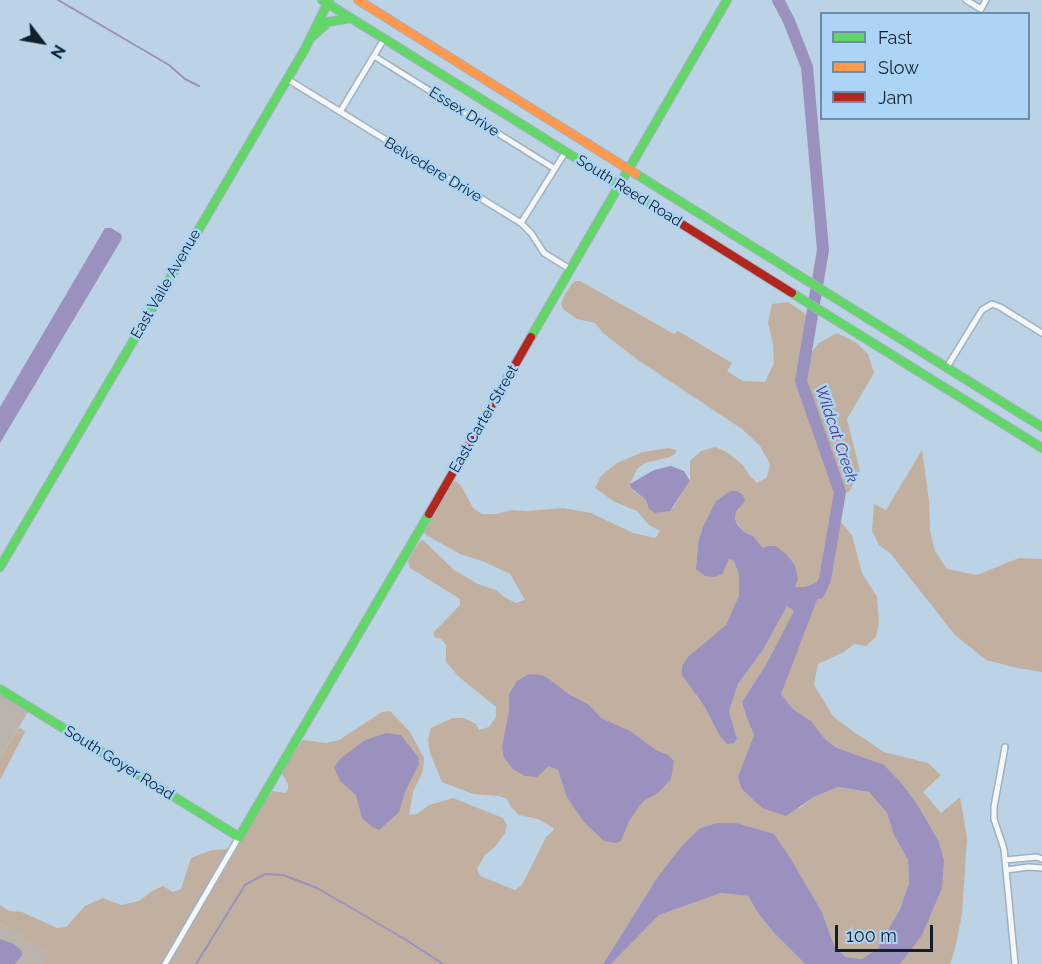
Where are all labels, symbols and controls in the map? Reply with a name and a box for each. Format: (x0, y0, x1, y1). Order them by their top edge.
north arrow (12, 12, 72, 72)
legend (820, 12, 1030, 120)
text: Fast (878, 27, 912, 48)
text: N (47, 41, 69, 62)
text: Slow (878, 57, 919, 78)
street label: Essex Drive (426, 83, 502, 141)
text: Jam (878, 87, 913, 108)
street label: Belvedere Drive (381, 134, 485, 206)
street label: South Reed Road (573, 151, 685, 231)
street label: East Vaile Avenue (127, 226, 205, 342)
street label: East Carter Street (446, 362, 522, 476)
water label: Wildcat Creek (810, 383, 862, 485)
street label: South Goyer Road (61, 722, 177, 804)
scale bar (838, 913, 936, 951)
text: 100 m (846, 925, 897, 946)

